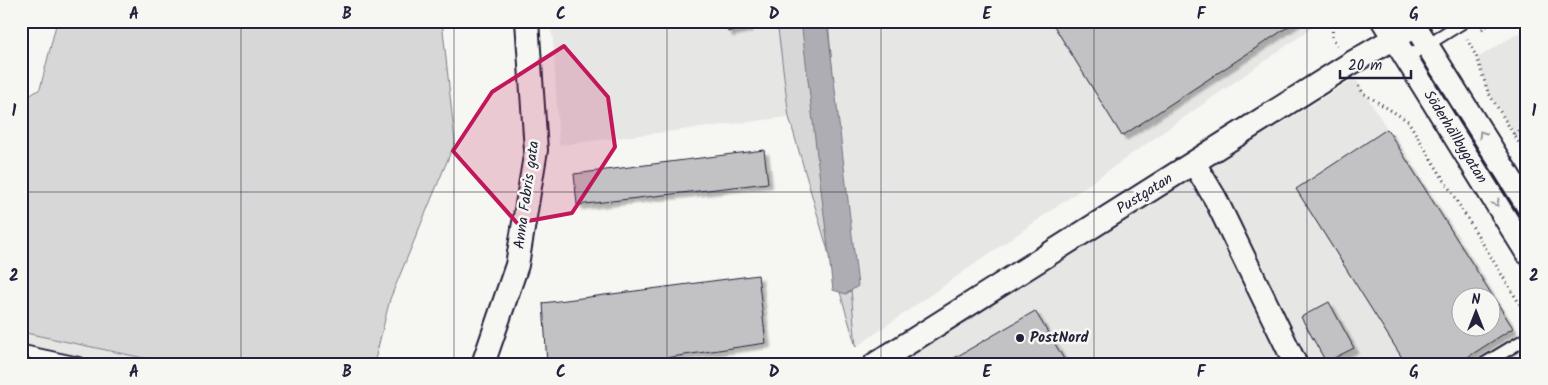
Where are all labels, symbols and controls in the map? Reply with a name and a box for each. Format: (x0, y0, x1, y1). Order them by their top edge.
text: A (129, 2, 139, 27)
text: B (342, 2, 352, 27)
text: C (556, 2, 566, 27)
text: D (769, 2, 780, 27)
text: E (983, 2, 993, 27)
text: F (1197, 2, 1207, 27)
text: G (1409, 2, 1419, 27)
scale bar (1340, 48, 1412, 80)
text: 20 m (1348, 54, 1382, 78)
street label: Söderhällbygatan (1417, 86, 1493, 188)
text: 1 (12, 99, 17, 124)
text: 1 (1532, 99, 1537, 124)
one-way arrow (1479, 131, 1489, 140)
street label: Anna Fabris gata (508, 139, 546, 251)
street label: Pustgatan (1112, 167, 1178, 221)
one-way arrow (1490, 198, 1499, 207)
text: 2 (9, 264, 19, 289)
text: 2 (1529, 264, 1539, 289)
north arrow (1450, 288, 1500, 338)
text: N (1472, 289, 1481, 311)
place label: PostNord (1030, 326, 1090, 350)
marker: PostNord (1014, 332, 1026, 344)
text: A (129, 360, 139, 385)
text: B (342, 360, 352, 385)
text: C (556, 360, 566, 385)
text: D (769, 360, 780, 385)
text: E (983, 360, 993, 385)
text: F (1197, 360, 1207, 385)
text: G (1409, 360, 1419, 385)

